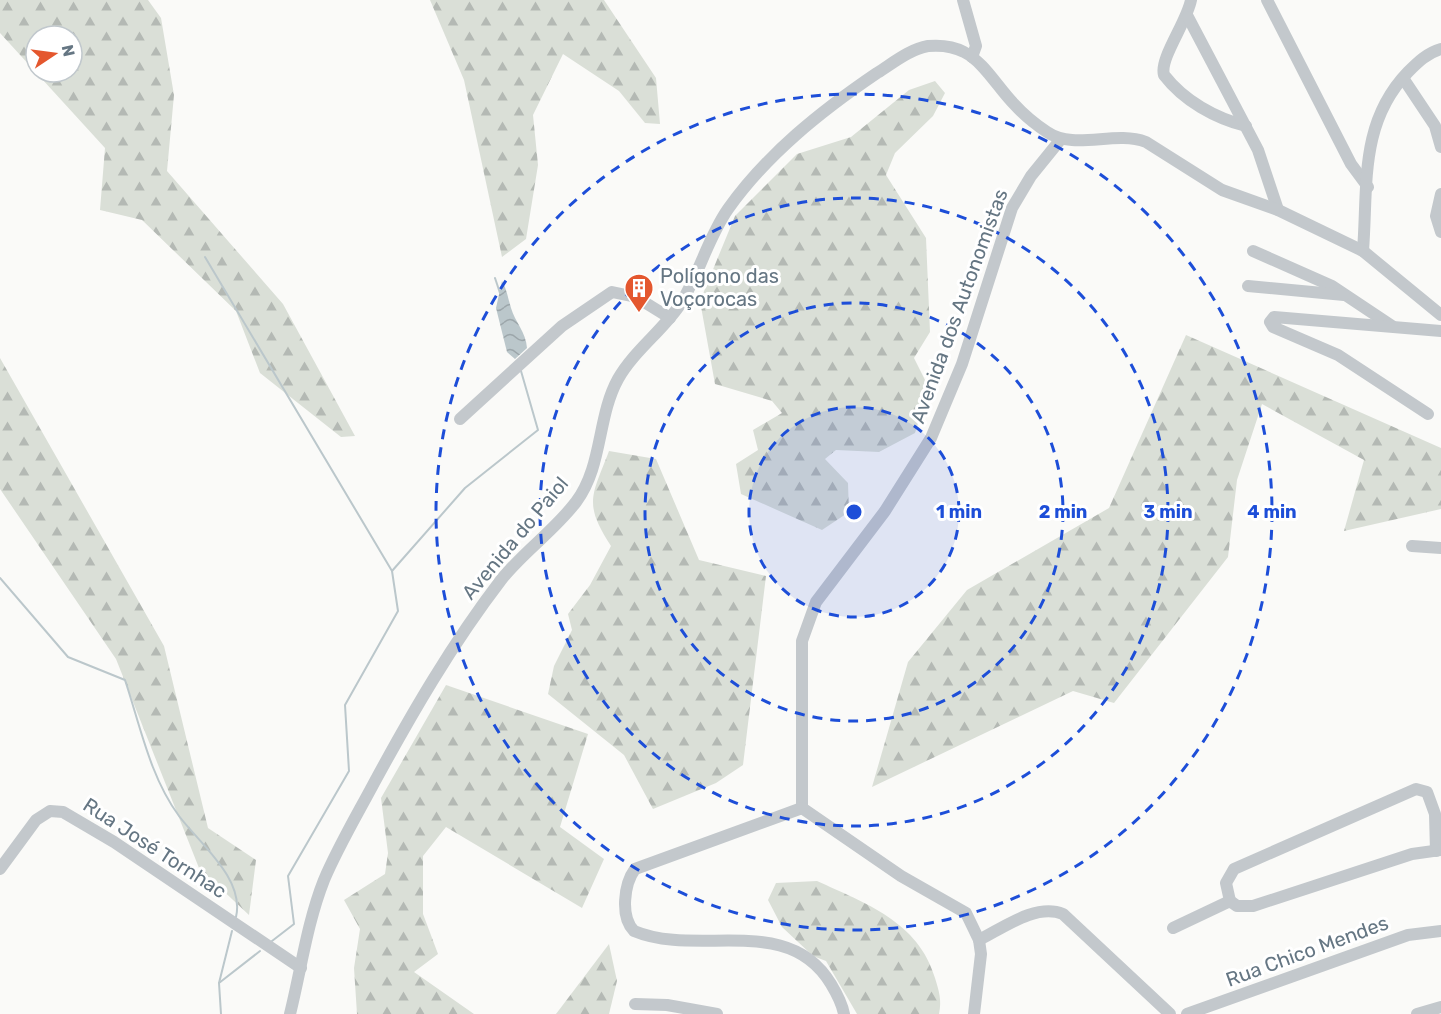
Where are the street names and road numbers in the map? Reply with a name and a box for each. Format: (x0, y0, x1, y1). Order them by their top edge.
street label: Avenida dos Autonomistas (905, 186, 1013, 426)
street label: Avenida do Paiol (457, 472, 573, 604)
street label: Rua José Tornhac (79, 793, 231, 903)
street label: Rua Chico Mendes (1222, 910, 1392, 992)

